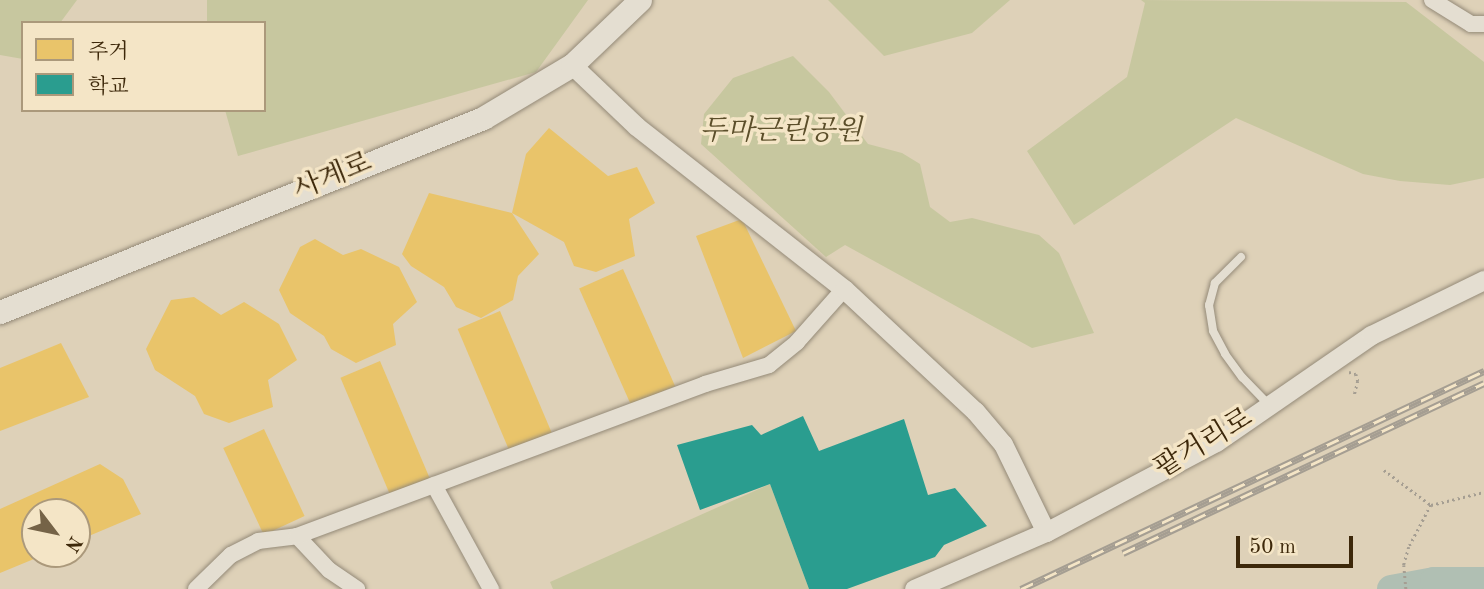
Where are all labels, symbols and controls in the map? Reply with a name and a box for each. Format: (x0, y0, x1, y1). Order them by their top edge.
legend (21, 21, 266, 112)
text: 주거 (88, 42, 129, 63)
text: 학교 (88, 77, 129, 98)
park label: 두마근린공원 (700, 115, 862, 149)
street label: 사계로 (289, 146, 377, 208)
street label: 팥거리로 (1149, 402, 1259, 486)
north arrow (21, 498, 91, 568)
scale bar (1239, 522, 1356, 566)
text: N (61, 532, 84, 555)
text: 50 m (1249, 537, 1296, 558)

